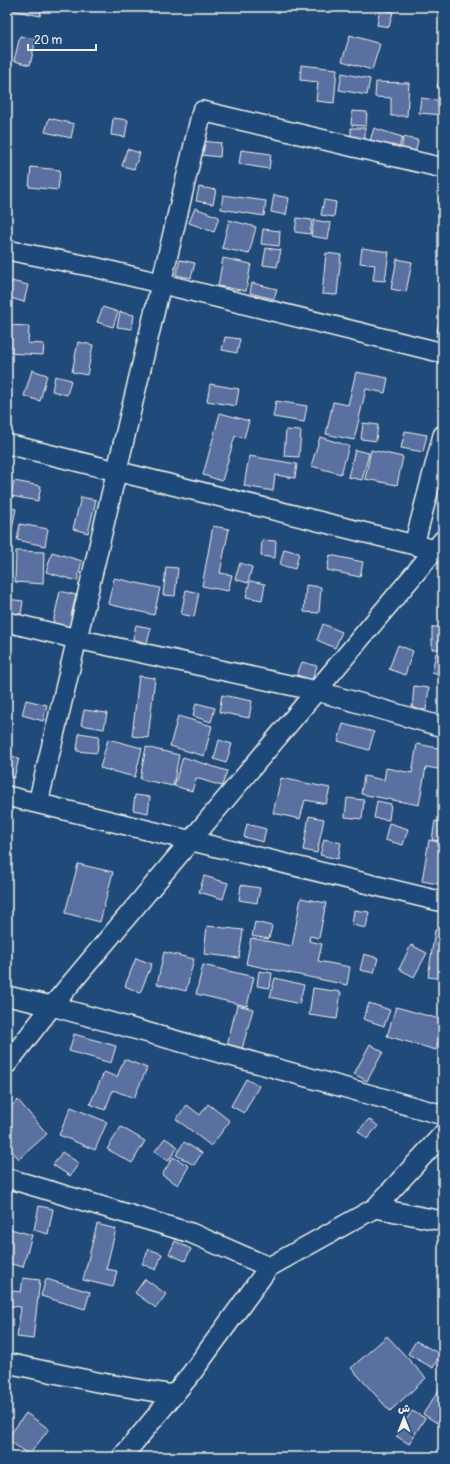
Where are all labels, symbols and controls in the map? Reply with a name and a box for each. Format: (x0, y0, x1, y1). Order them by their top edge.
scale bar (28, 26, 96, 52)
text: 20 m (34, 33, 63, 48)
north arrow (384, 1398, 424, 1438)
text: ش (398, 1402, 410, 1415)

